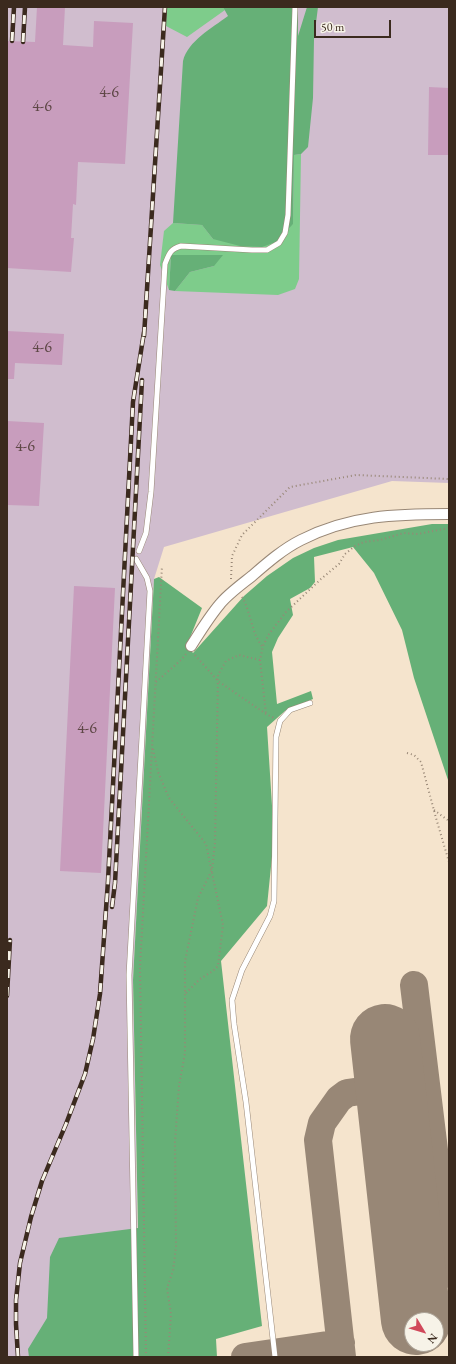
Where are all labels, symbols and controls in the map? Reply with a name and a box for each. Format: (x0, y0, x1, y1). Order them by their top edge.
scale bar (316, 12, 393, 38)
text: 50 m (321, 19, 344, 35)
house number: 4-6 (99, 83, 119, 103)
house number: 4-6 (32, 97, 52, 117)
house number: 4-6 (32, 338, 52, 358)
house number: 4-6 (15, 437, 35, 457)
house number: 4-6 (77, 719, 97, 739)
north arrow (404, 1312, 444, 1352)
text: N (424, 1331, 441, 1347)

